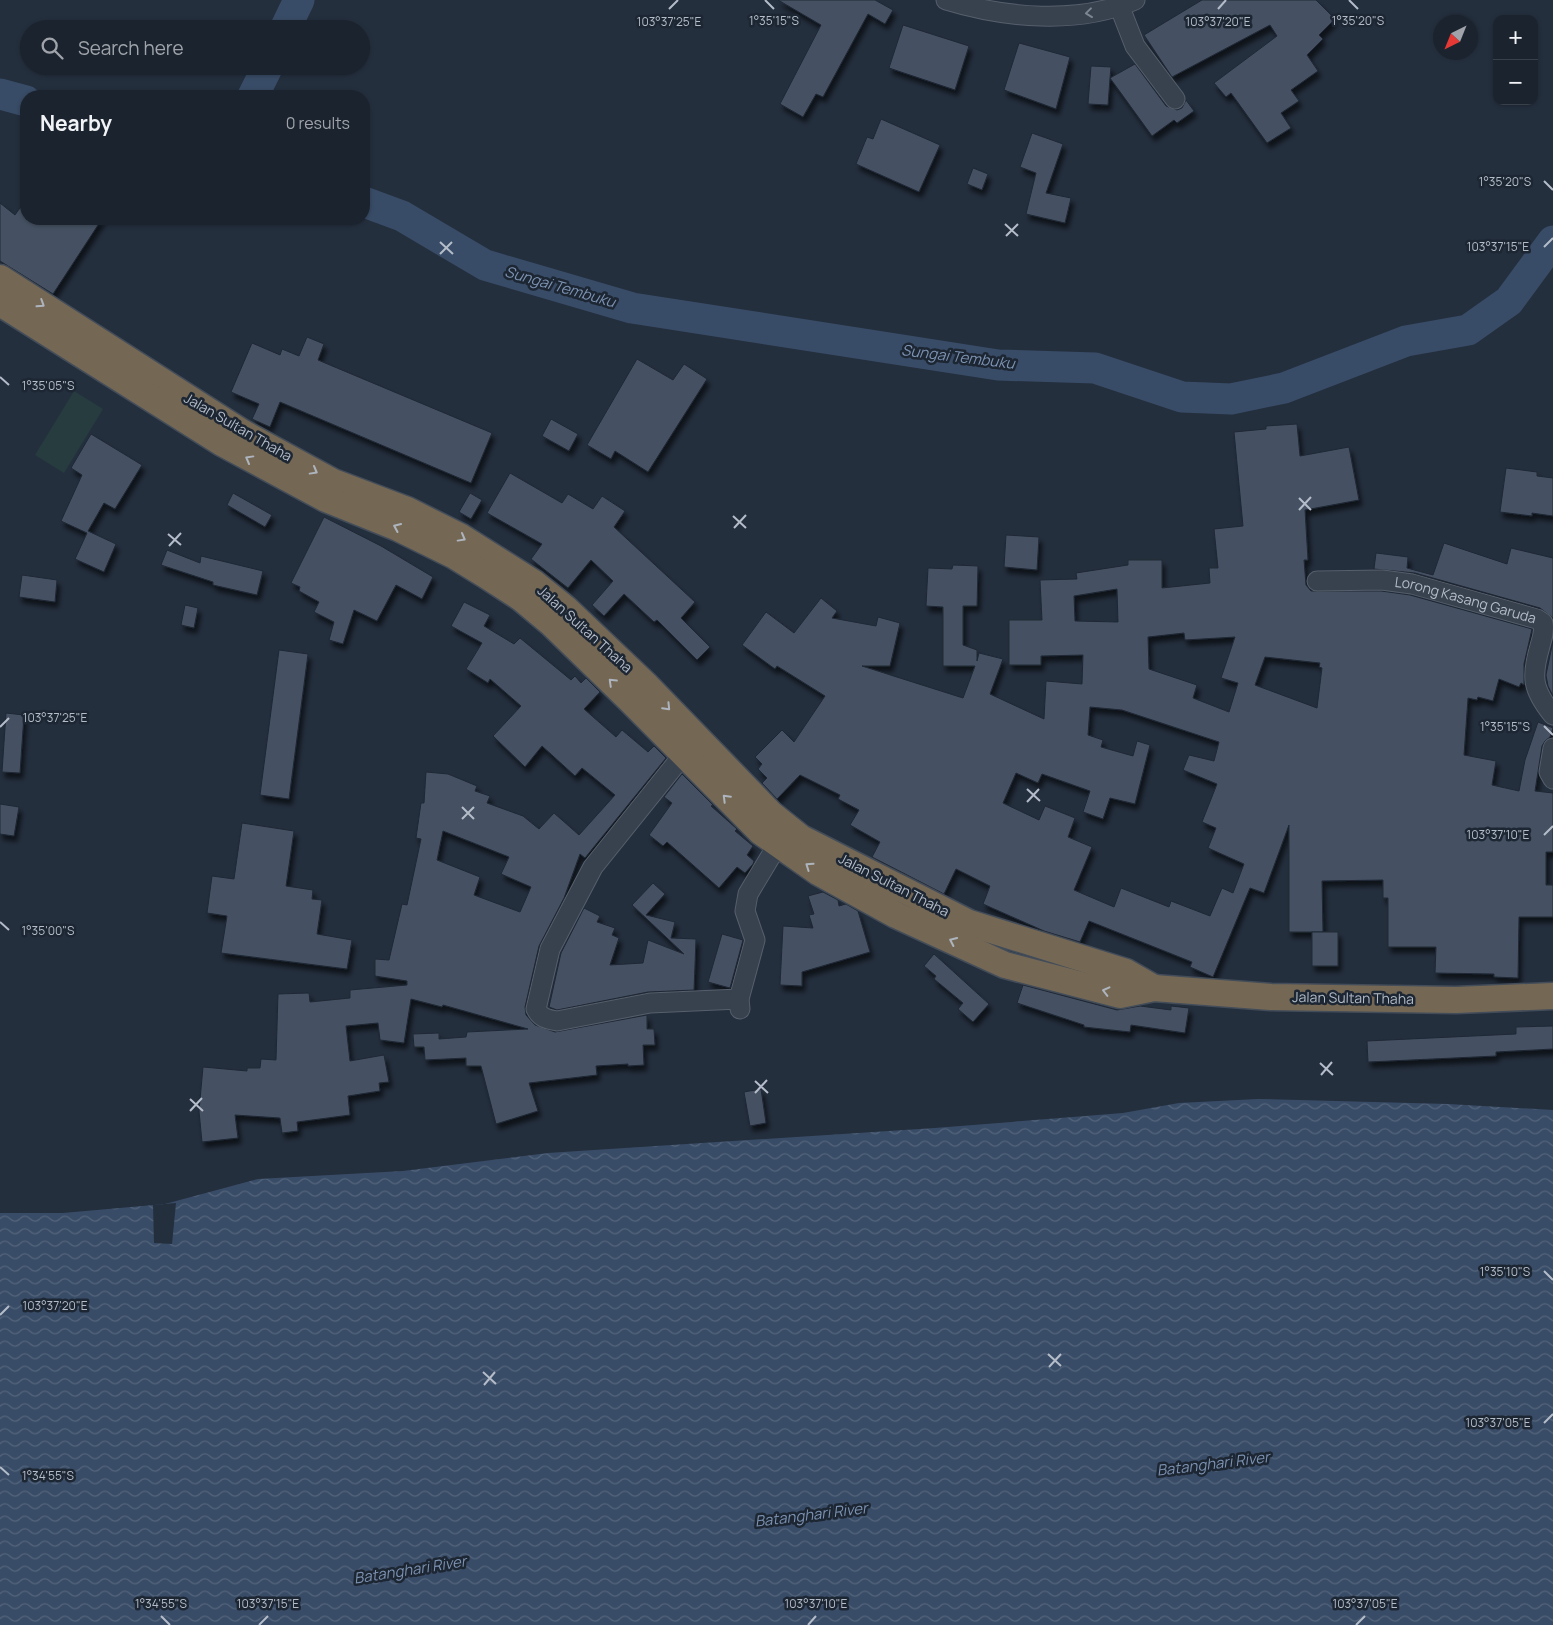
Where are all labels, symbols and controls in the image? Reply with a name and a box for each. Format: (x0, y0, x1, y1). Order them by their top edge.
one-way arrow (1084, 7, 1092, 18)
text: 1°35'15"S (749, 12, 799, 29)
text: 1°35'20"S (1332, 12, 1384, 29)
text: 103°37'25"E (637, 13, 701, 30)
text: 103°37'20"E (1186, 13, 1251, 30)
north arrow (1433, 15, 1478, 60)
map controls (1493, 15, 1538, 105)
button: + (1493, 15, 1538, 60)
search box (20, 20, 370, 75)
icon: search (38, 34, 66, 62)
text: Search here (78, 35, 184, 61)
button: − (1493, 60, 1538, 105)
text: Nearby (40, 109, 112, 137)
text: 0 results (286, 112, 350, 134)
text: 1°35'20"S (1479, 173, 1531, 190)
text: 103°37'15"E (1467, 238, 1529, 255)
water label: Sungai Tembuku (502, 261, 619, 313)
one-way arrow (35, 298, 45, 307)
water label: Sungai Tembuku (900, 339, 1017, 374)
text: 1°35'05"S (22, 377, 74, 394)
street label: Jalan Sultan Thaha (181, 388, 296, 465)
one-way arrow (246, 455, 255, 465)
one-way arrow (308, 465, 317, 475)
one-way arrow (393, 523, 402, 534)
one-way arrow (456, 532, 465, 542)
street label: Lorong Kasang Garuda (1394, 572, 1539, 627)
street label: Jalan Sultan Thaha (534, 581, 637, 676)
one-way arrow (609, 679, 618, 688)
one-way arrow (661, 701, 670, 710)
text: 103°37'25"E (23, 709, 87, 726)
text: 1°35'15"S (1480, 718, 1530, 735)
one-way arrow (723, 795, 732, 804)
text: 103°37'10"E (1467, 826, 1530, 843)
street label: Jalan Sultan Thaha (836, 848, 953, 921)
one-way arrow (805, 863, 815, 872)
text: 1°35'00"S (22, 922, 74, 939)
one-way arrow (949, 937, 958, 947)
one-way arrow (1102, 986, 1111, 997)
street label: Jalan Sultan Thaha (1292, 987, 1414, 1008)
text: 1°35'10"S (1480, 1263, 1530, 1280)
text: 103°37'20"E (23, 1297, 88, 1314)
text: 103°37'05"E (1465, 1414, 1531, 1431)
water label: Batanghari River (1155, 1446, 1273, 1481)
text: 1°34'55"S (22, 1467, 74, 1484)
water label: Batanghari River (753, 1497, 871, 1532)
water label: Batanghari River (352, 1550, 470, 1589)
text: 1°34'55"S (135, 1595, 187, 1612)
text: 103°37'15"E (237, 1595, 299, 1612)
text: 103°37'10"E (785, 1595, 848, 1612)
text: 103°37'05"E (1332, 1595, 1398, 1612)

